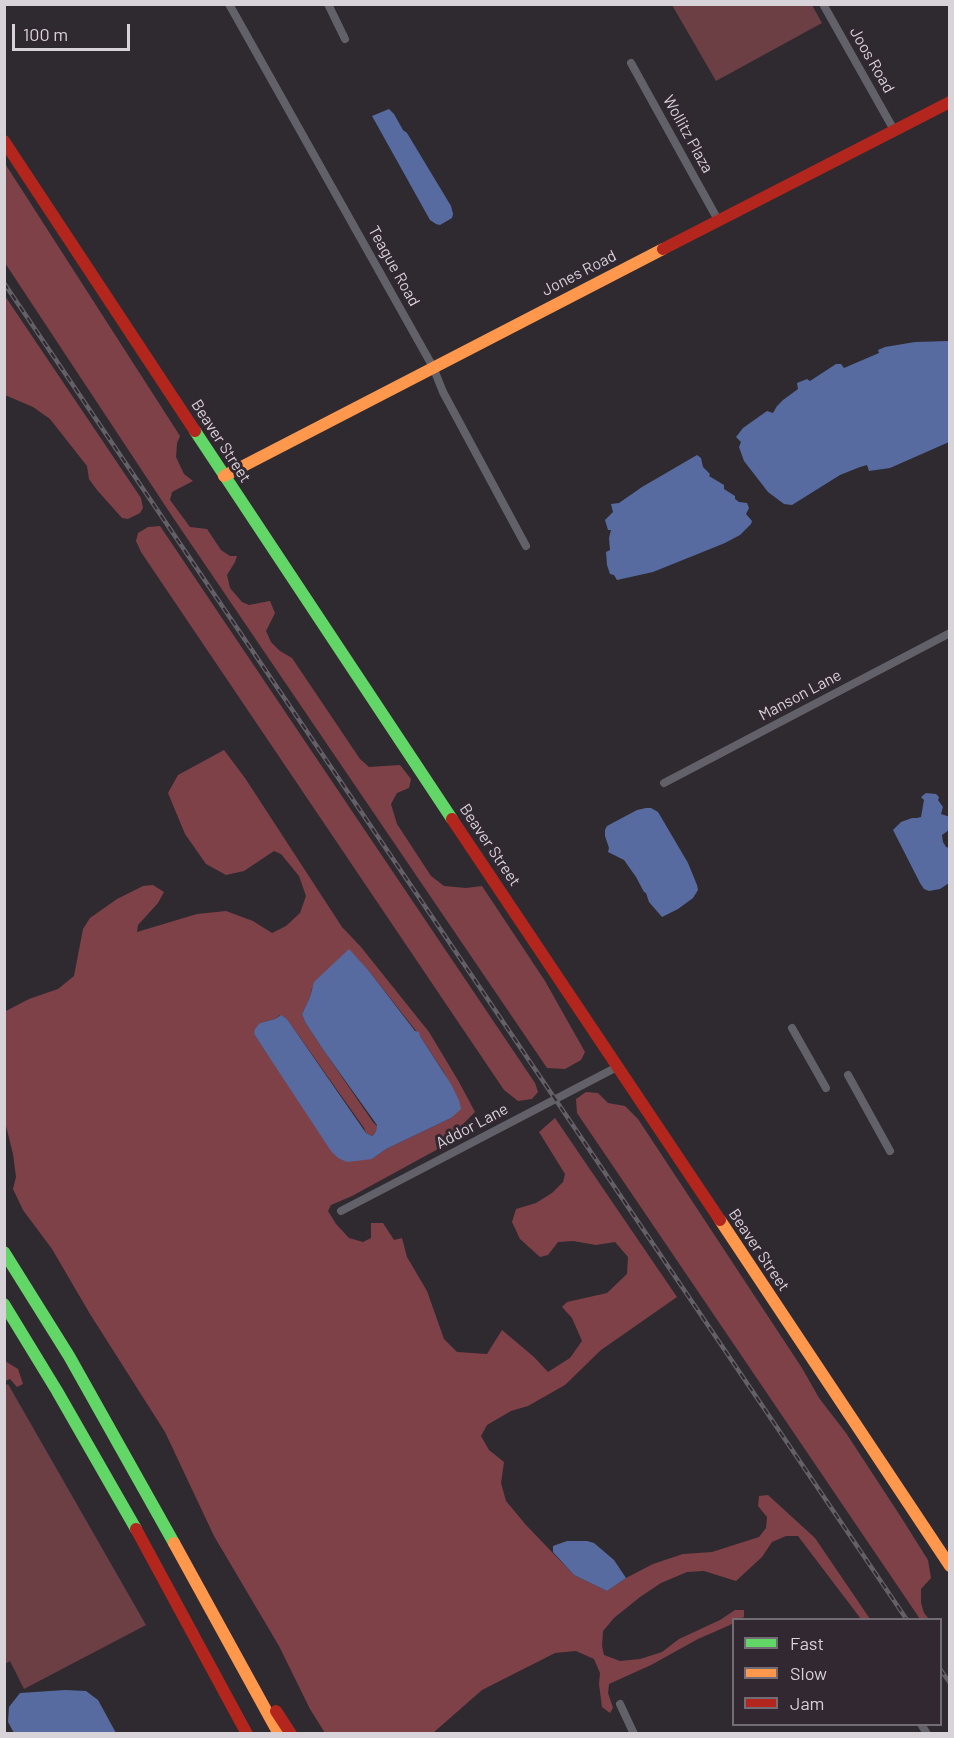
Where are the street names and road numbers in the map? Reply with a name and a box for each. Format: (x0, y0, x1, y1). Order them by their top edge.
street label: Joos Road (845, 24, 899, 96)
street label: Wollitz Plaza (659, 92, 717, 176)
street label: Teague Road (364, 222, 424, 310)
street label: Jones Road (539, 246, 619, 300)
street label: Beaver Street (187, 396, 255, 486)
street label: Manson Lane (755, 665, 845, 725)
street label: Beaver Street (455, 800, 525, 890)
street label: Addor Lane (433, 1099, 511, 1153)
street label: Beaver Street (724, 1205, 794, 1295)

